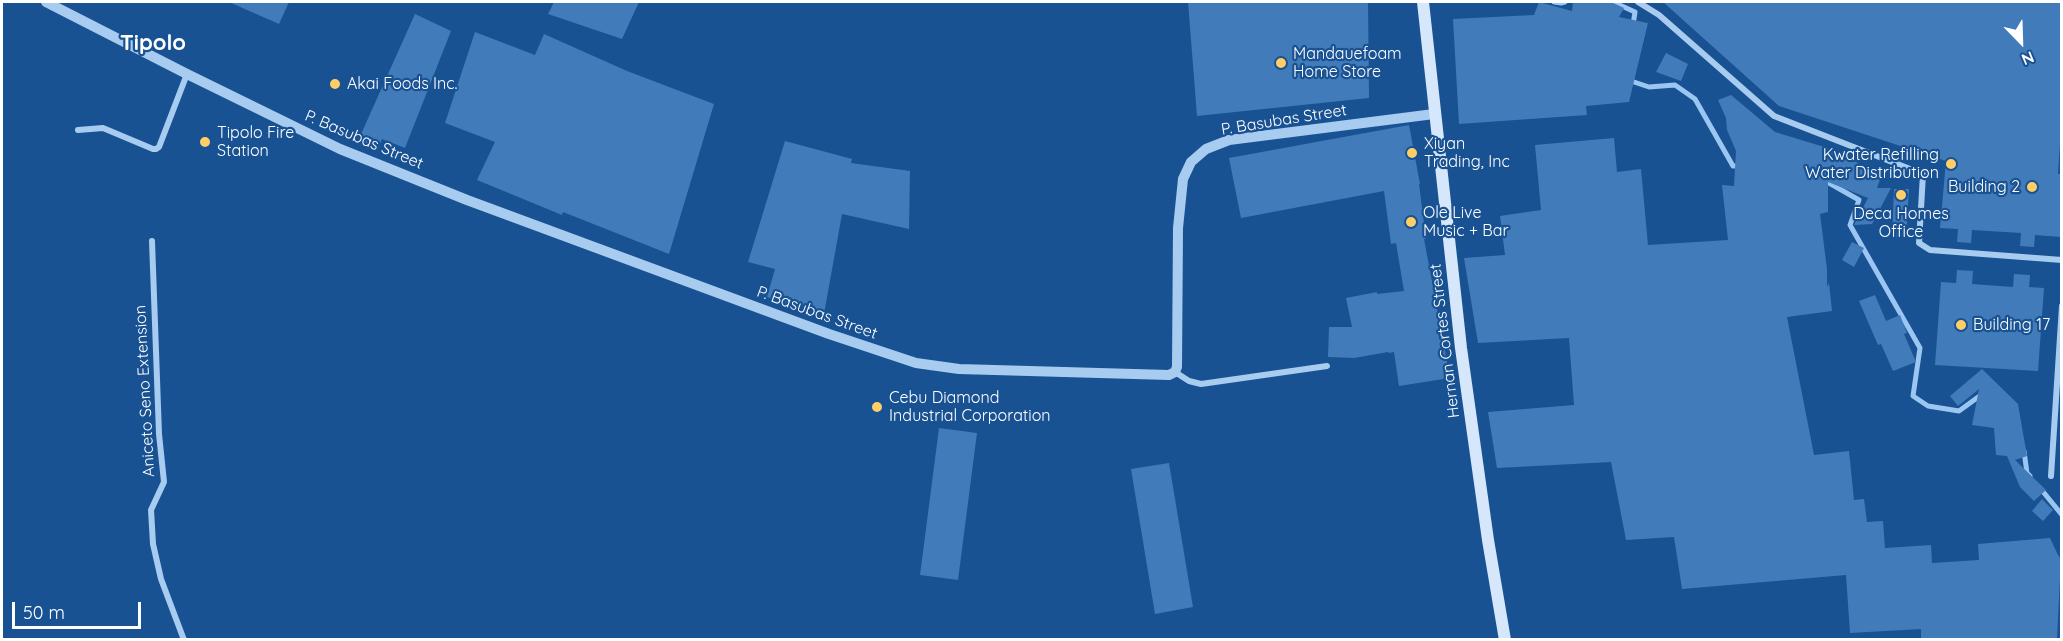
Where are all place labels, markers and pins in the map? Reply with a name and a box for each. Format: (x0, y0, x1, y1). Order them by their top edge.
place label: Mandauefoam Home Store (1293, 44, 1402, 82)
marker: Mandauefoam Home Store (1274, 56, 1288, 70)
place label: Akai Foods Inc. (347, 74, 457, 94)
marker: Akai Foods Inc. (328, 77, 342, 91)
place label: Tipolo Fire Station (217, 123, 294, 161)
place label: Xiyan Trading, Inc (1424, 134, 1510, 172)
marker: Tipolo Fire Station (198, 135, 212, 149)
place label: Kwater Refilling Water Distribution (1805, 145, 1939, 183)
marker: Xiyan Trading, Inc (1405, 146, 1419, 160)
marker: Kwater Refilling Water Distribution (1944, 157, 1958, 171)
place label: Building 2 (1948, 177, 2020, 197)
marker: Building 2 (2025, 180, 2039, 194)
marker: Deca Homes Office (1894, 188, 1908, 202)
place label: Ole Live Music + Bar (1423, 203, 1509, 241)
place label: Deca Homes Office (1853, 204, 1949, 242)
marker: Ole Live Music + Bar (1404, 215, 1418, 229)
place label: Building 17 (1973, 315, 2050, 335)
marker: Building 17 (1954, 318, 1968, 332)
place label: Cebu Diamond Industrial Corporation (889, 388, 1051, 426)
marker: Cebu Diamond Industrial Corporation (870, 400, 884, 414)

